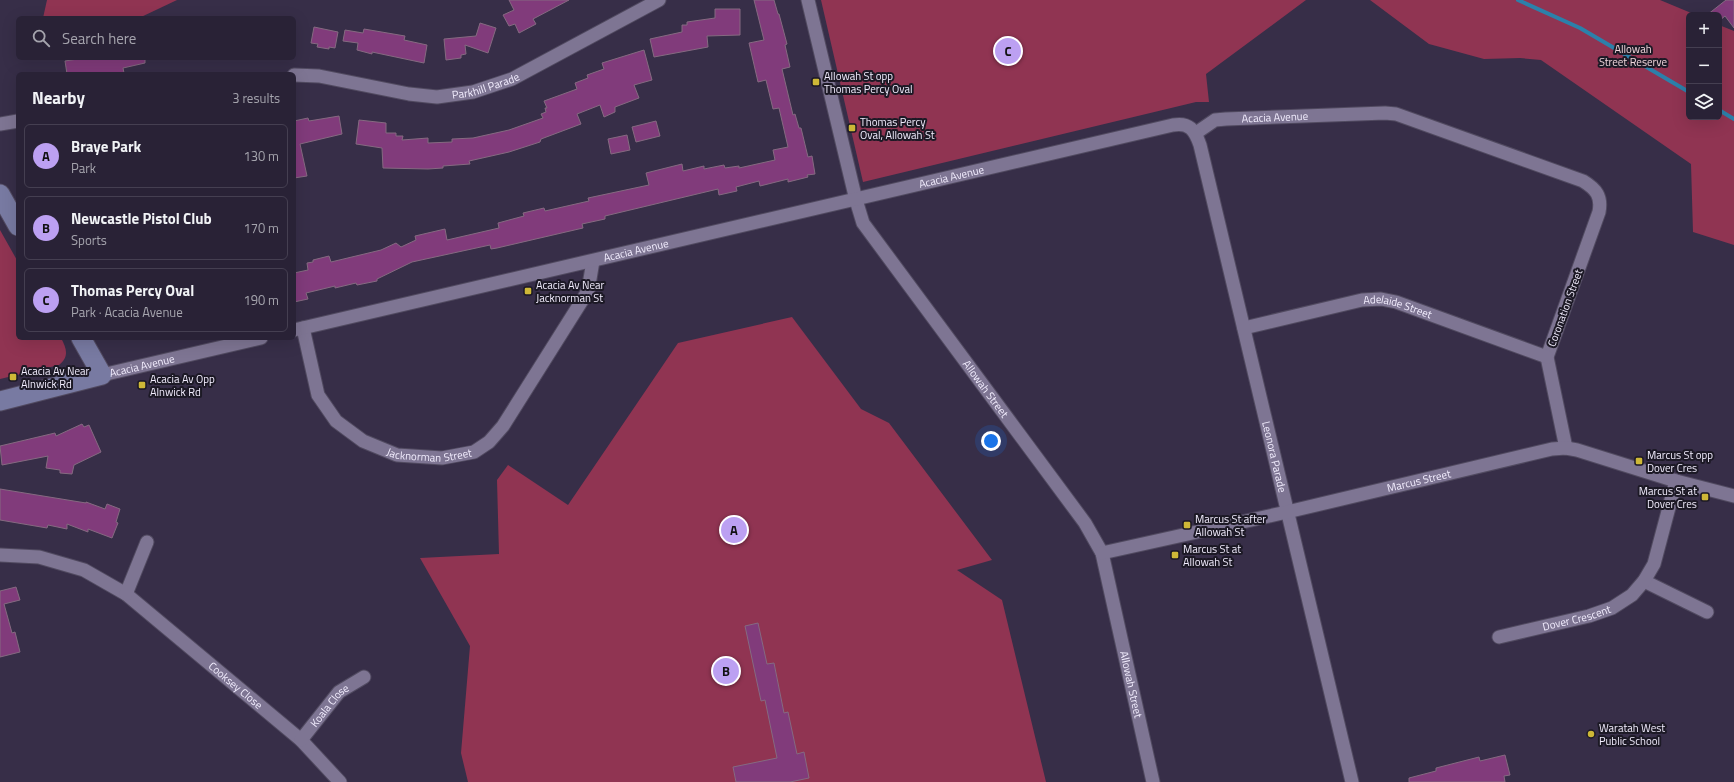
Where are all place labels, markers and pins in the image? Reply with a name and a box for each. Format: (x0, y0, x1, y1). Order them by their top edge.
pin: C (995, 36, 1021, 66)
place label: Allowah St opp Thomas Percy Oval (824, 68, 913, 97)
marker: Allowah St opp Thomas Percy Oval (811, 77, 821, 87)
place label: Thomas Percy Oval, Allowah St (860, 114, 935, 143)
marker: Thomas Percy Oval, Allowah St (847, 123, 857, 133)
place label: Acacia Av Near Jacknorman St (536, 277, 604, 306)
marker: Acacia Av Near Jacknorman St (523, 286, 533, 296)
place label: Acacia Av Near Alnwick Rd (21, 363, 89, 392)
place label: Acacia Av Opp Alnwick Rd (150, 371, 215, 400)
marker: Acacia Av Near Alnwick Rd (8, 372, 18, 382)
marker: Acacia Av Opp Alnwick Rd (137, 380, 147, 390)
place label: Marcus St opp Dover Cres (1647, 447, 1713, 476)
marker: Marcus St opp Dover Cres (1634, 456, 1644, 466)
place label: Marcus St at Dover Cres (1639, 483, 1697, 512)
marker: Marcus St at Dover Cres (1700, 492, 1710, 502)
place label: Marcus St after Allowah St (1195, 511, 1266, 540)
pin: A (721, 515, 747, 545)
marker: Marcus St after Allowah St (1182, 520, 1192, 530)
place label: Marcus St at Allowah St (1183, 541, 1241, 570)
marker: Marcus St at Allowah St (1170, 550, 1180, 560)
pin: B (713, 656, 739, 686)
place label: Waratah West Public School (1599, 720, 1665, 749)
marker: Waratah West Public School (1586, 729, 1596, 739)

